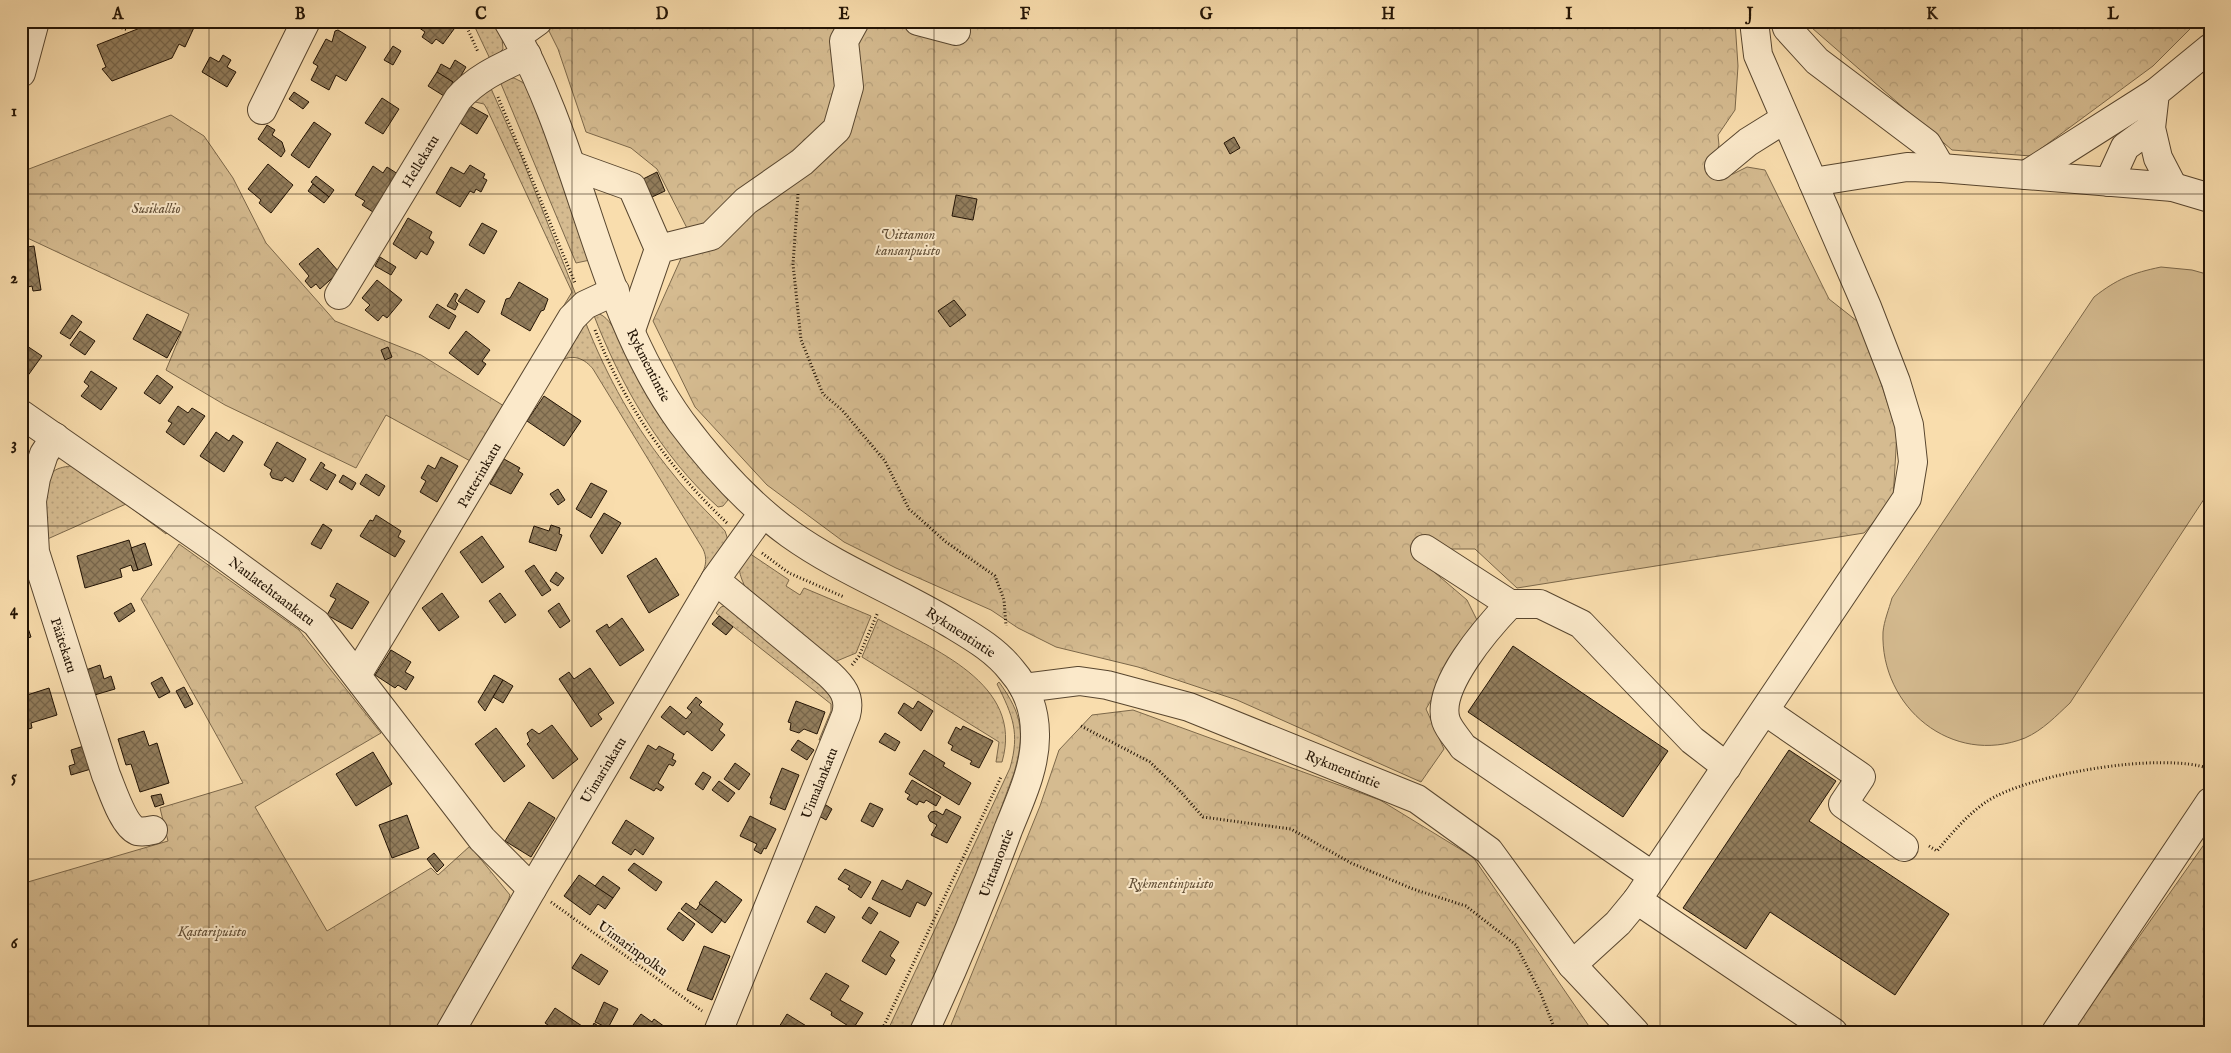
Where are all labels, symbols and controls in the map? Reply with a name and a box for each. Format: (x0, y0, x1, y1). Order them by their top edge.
text: A (112, 5, 125, 25)
text: B (295, 5, 306, 25)
text: C (475, 5, 487, 25)
text: D (656, 5, 669, 25)
text: E (838, 5, 850, 25)
text: F (1020, 5, 1031, 25)
text: G (1200, 5, 1213, 25)
text: H (1381, 5, 1395, 25)
text: I (1566, 5, 1573, 25)
text: J (1745, 5, 1754, 25)
text: K (1926, 5, 1939, 25)
text: L (2107, 5, 2119, 25)
text: 1 (11, 102, 17, 122)
street label: Hellekatu (398, 132, 443, 191)
park label: Susikallio (131, 200, 181, 218)
park label: Uittamon kansanpuisto (875, 226, 940, 260)
text: 2 (10, 269, 18, 289)
street label: Rykmentintie (622, 326, 675, 406)
text: 3 (11, 435, 17, 455)
street label: Patterinkatu (454, 440, 506, 511)
street label: Naulatehtaankatu (225, 553, 318, 630)
text: 4 (10, 601, 19, 621)
street label: Rykmentintie (922, 604, 999, 662)
street label: Päätekatu (46, 615, 80, 675)
street label: Uimarinkatu (577, 734, 631, 807)
street label: Uimalankatu (797, 745, 842, 822)
street label: Rykmentintie (1302, 747, 1384, 793)
text: 5 (11, 768, 17, 788)
street label: Uittamontie (976, 826, 1018, 900)
park label: Rykmentinpuisto (1128, 875, 1214, 893)
street label: Uimarinpolku (594, 917, 671, 980)
park label: Kastaripuisto (177, 923, 246, 941)
text: 6 (11, 934, 19, 954)

